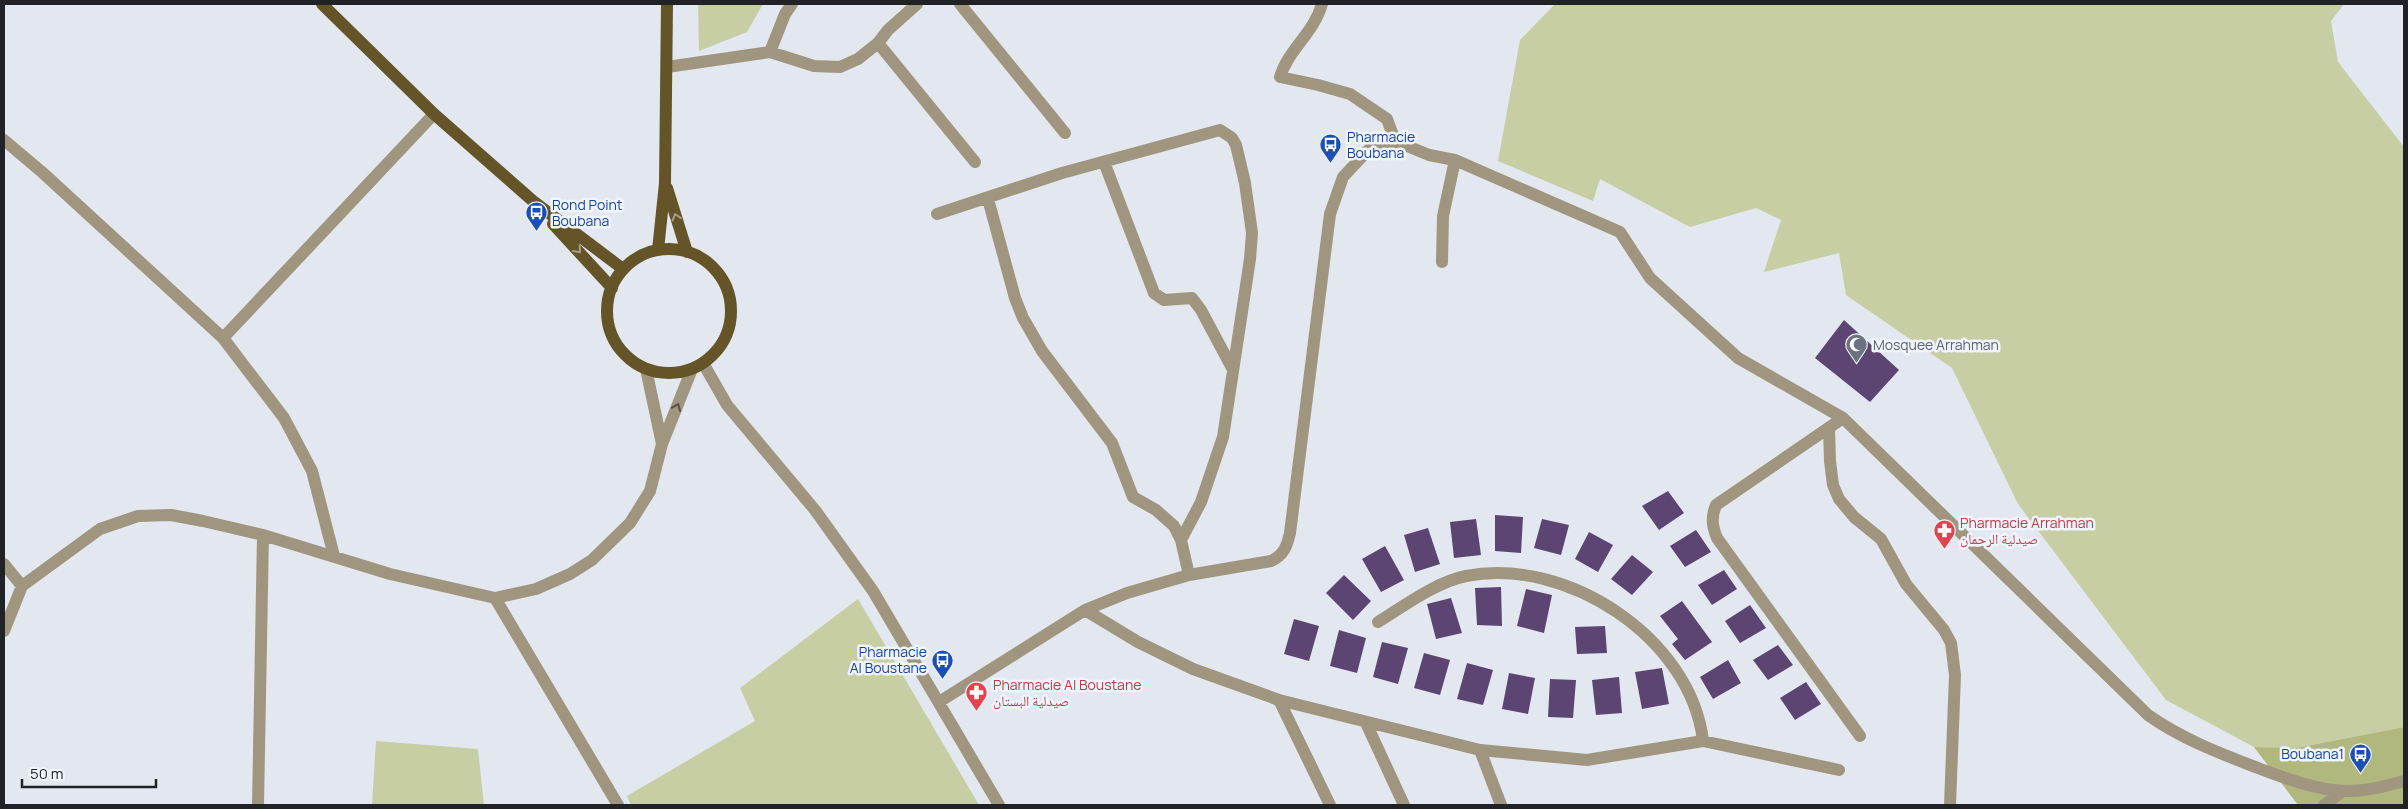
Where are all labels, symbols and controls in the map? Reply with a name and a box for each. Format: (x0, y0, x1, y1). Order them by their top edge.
place label: Pharmacie Boubana (1347, 127, 1415, 162)
bus stop icon: Pharmacie Boubana (1319, 133, 1343, 164)
place label: Rond Point Boubana (552, 195, 623, 230)
bus stop icon: Rond Point Boubana (524, 201, 548, 232)
one-way arrow (672, 214, 682, 222)
one-way arrow (572, 245, 581, 254)
mosque icon: Mosquee Arrahman (1845, 333, 1869, 364)
place label: Mosquee Arrahman (1873, 335, 1999, 354)
one-way arrow (671, 403, 681, 411)
place label: Pharmacie Arrahman صيدلية الرحمان (1960, 513, 2094, 548)
pharmacy icon: Pharmacie Arrahman صيدلية الرحمان (1932, 519, 1956, 550)
place label: Pharmacie Al Boustane (850, 642, 927, 677)
bus stop icon: Pharmacie Al Boustane (931, 648, 955, 679)
place label: Pharmacie Al Boustane صيدلية البستان (993, 675, 1141, 710)
pharmacy icon: Pharmacie Al Boustane صيدلية البستان (965, 681, 989, 712)
bus stop icon: Boubana1 (2348, 742, 2372, 773)
place label: Boubana1 (2281, 744, 2344, 763)
scale bar (22, 756, 156, 788)
text: 50 m (30, 763, 64, 784)

